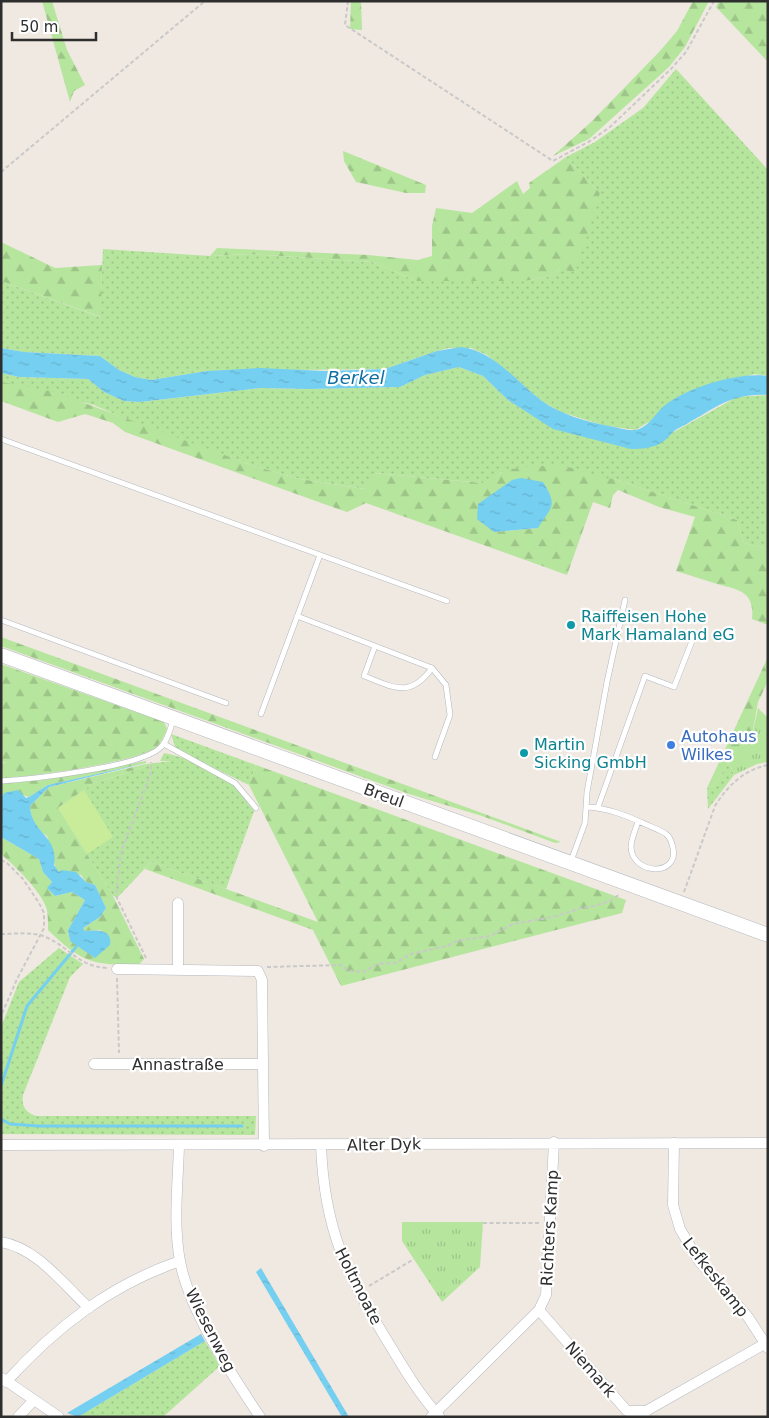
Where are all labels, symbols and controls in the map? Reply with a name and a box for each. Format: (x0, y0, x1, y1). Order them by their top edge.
scale bar (12, 10, 96, 42)
text: 50 m (20, 18, 58, 36)
water label: Berkel (327, 367, 385, 388)
place label: Raiffeisen Hohe Mark Hamaland eG (581, 607, 735, 644)
marker: Raiffeisen Hohe Mark Hamaland eG (565, 619, 577, 631)
place label: Autohaus Wilkes (681, 727, 757, 764)
place label: Martin Sicking GmbH (534, 735, 647, 772)
marker: Autohaus Wilkes (665, 739, 677, 751)
marker: Martin Sicking GmbH (518, 747, 530, 759)
street label: Breul (361, 779, 407, 812)
street label: Annastraße (132, 1055, 224, 1074)
street label: Alter Dyk (347, 1134, 422, 1155)
street label: Richters Kamp (537, 1169, 562, 1287)
street label: Lefkeskamp (679, 1234, 752, 1321)
street label: Holtmoate (331, 1245, 386, 1328)
street label: Wiesenweg (181, 1285, 240, 1375)
street label: Niemark (561, 1338, 620, 1402)

